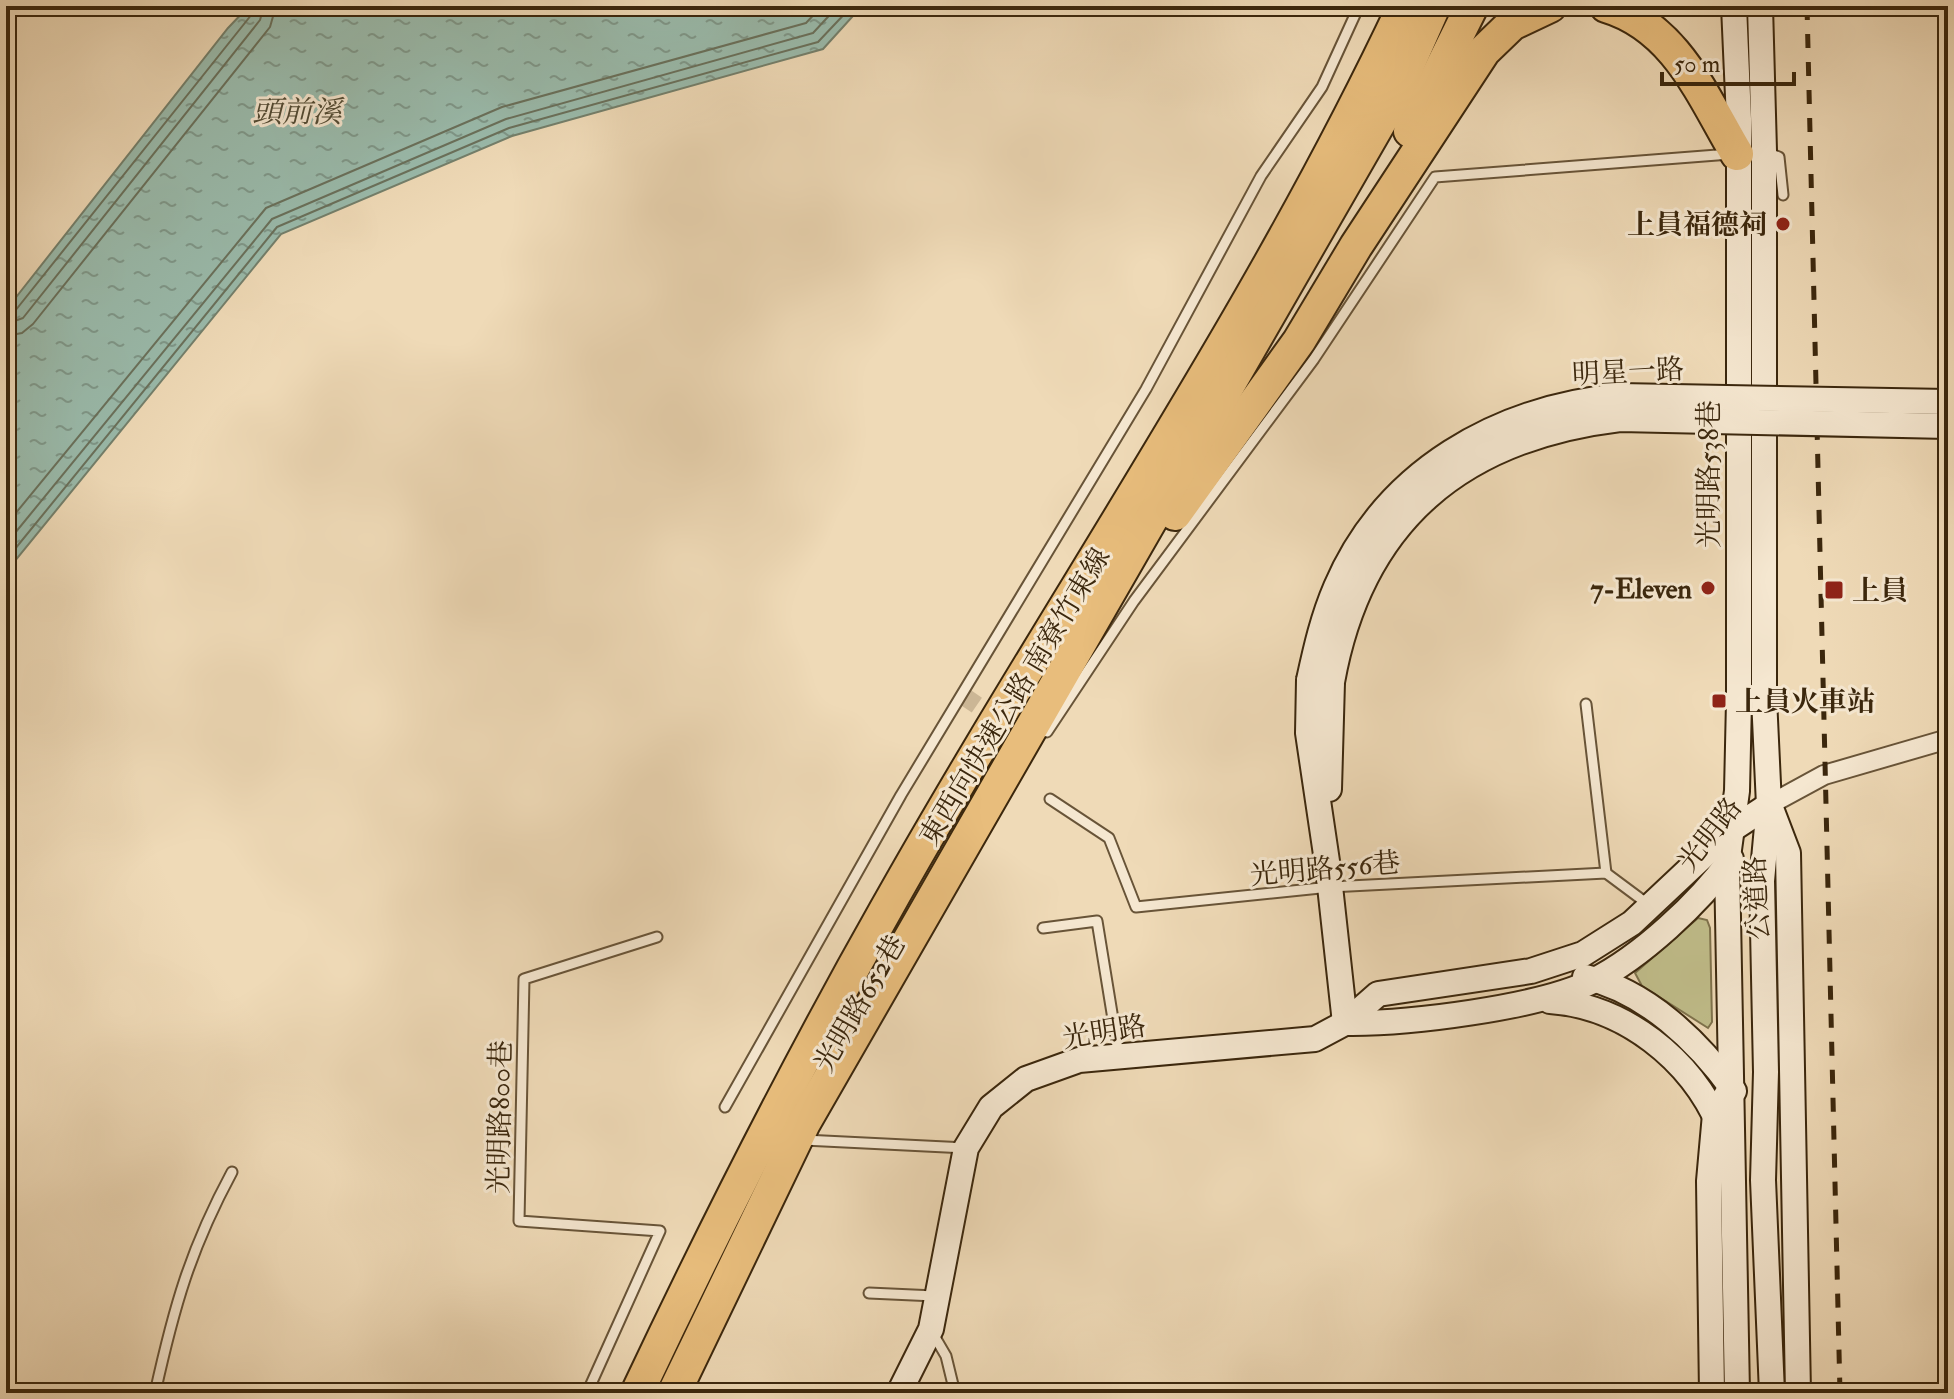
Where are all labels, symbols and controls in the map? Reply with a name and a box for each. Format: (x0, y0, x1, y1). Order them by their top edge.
scale bar (1662, 36, 1794, 86)
text: 50 m (1674, 49, 1721, 80)
water label: 頭前溪 (252, 94, 345, 131)
place label: 上員福德祠 (1627, 208, 1767, 243)
marker: 上員福德祠 (1774, 215, 1792, 233)
street label: 明星一路 (1571, 352, 1685, 393)
street label: 光明路538巷 (1692, 400, 1727, 548)
street label: 東西向快速公路 南寮竹東線 (912, 541, 1118, 852)
place label: 7-Eleven (1590, 572, 1693, 607)
place label: 上員 (1852, 574, 1908, 609)
marker: 7-Eleven (1699, 579, 1717, 597)
marker: 上員 (1823, 579, 1845, 601)
place label: 上員火車站 (1735, 685, 1875, 720)
marker: 上員火車站 (1710, 692, 1728, 710)
street label: 光明路 (1671, 791, 1750, 879)
street label: 光明路556巷 (1249, 845, 1402, 893)
street label: 公道路 (1738, 855, 1777, 941)
street label: 光明路652巷 (807, 929, 914, 1079)
street label: 光明路 (1060, 1009, 1148, 1056)
street label: 光明路800巷 (482, 1040, 519, 1194)

